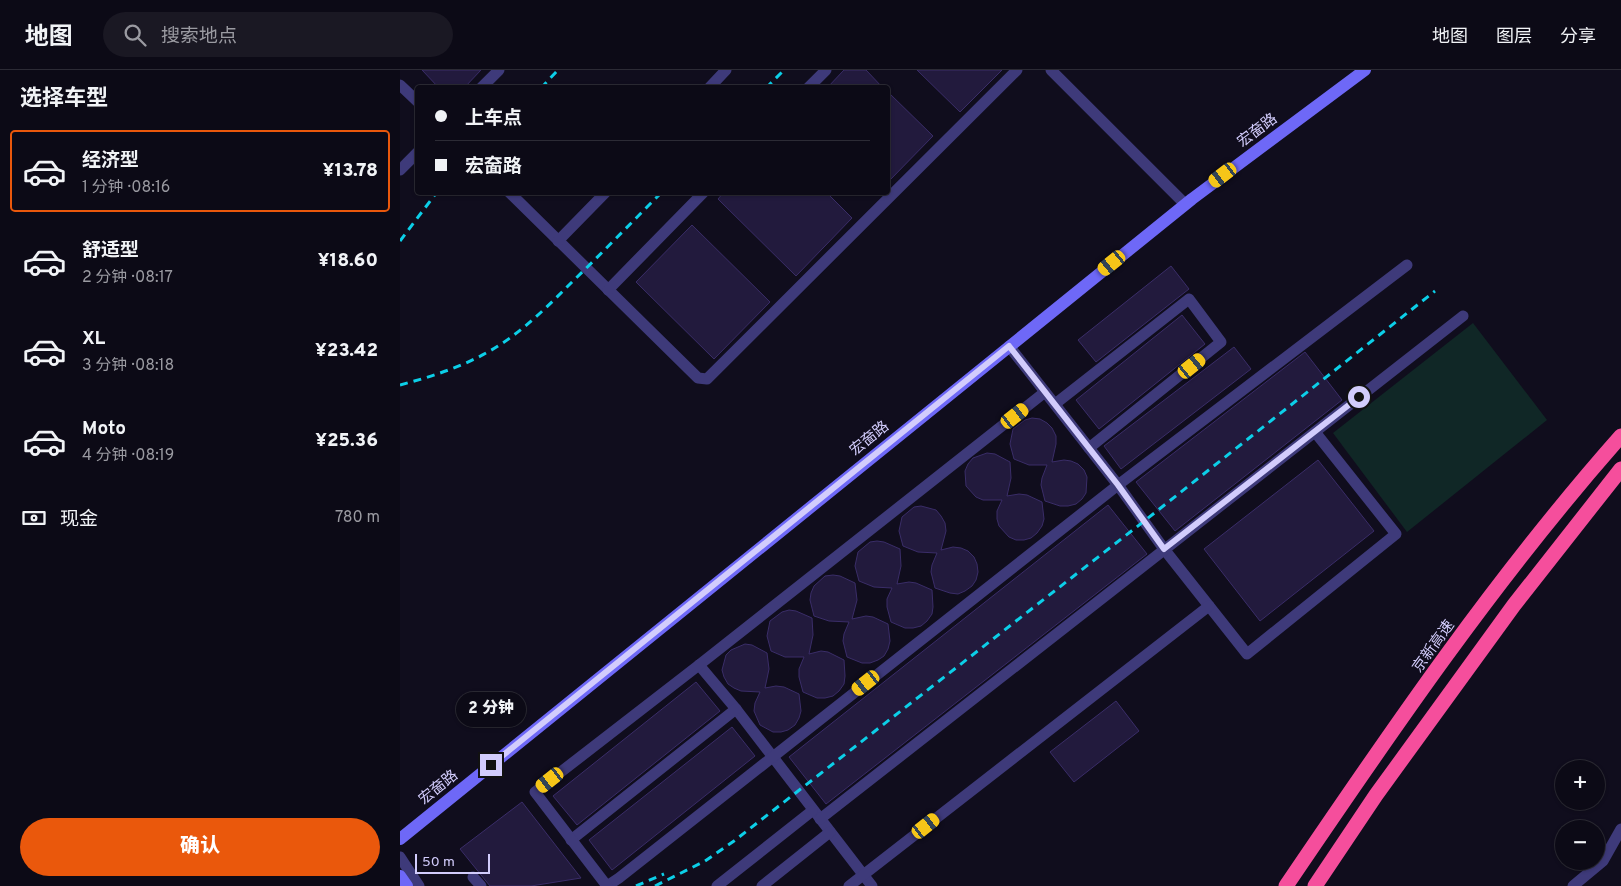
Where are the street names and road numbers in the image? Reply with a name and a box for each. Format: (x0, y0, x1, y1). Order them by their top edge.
street label: 宏奤路 (1234, 110, 1282, 152)
street label: 宏奤路 (846, 418, 893, 461)
street label: 京新高速 (1409, 617, 1460, 677)
street label: 宏奤路 (415, 767, 462, 810)

